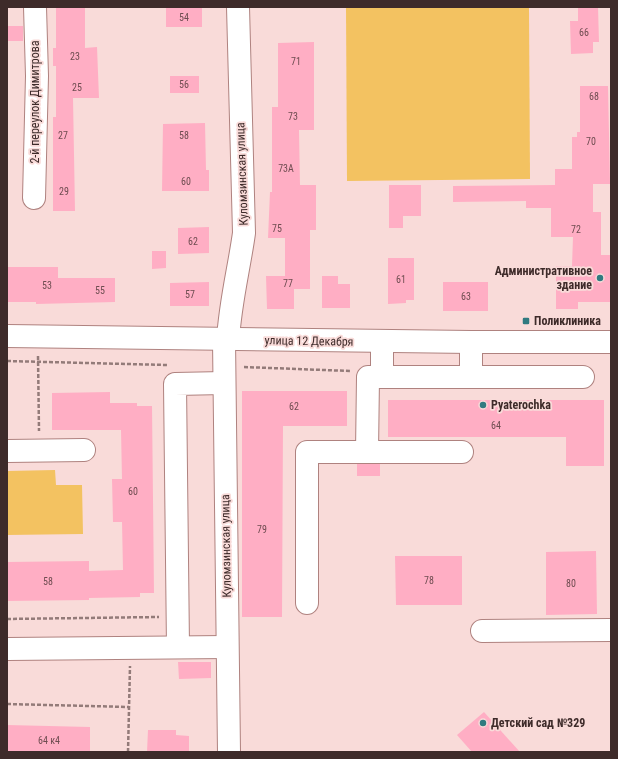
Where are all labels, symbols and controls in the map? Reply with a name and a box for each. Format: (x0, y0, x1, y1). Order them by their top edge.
house number: 54 (179, 12, 189, 23)
house number: 66 (579, 27, 589, 38)
street label: 2-й переулок Димитрова (28, 40, 42, 164)
house number: 23 (70, 51, 80, 62)
house number: 71 (291, 56, 301, 67)
house number: 56 (179, 79, 189, 90)
house number: 25 (72, 82, 82, 93)
house number: 68 (589, 91, 599, 102)
house number: 73 (288, 111, 298, 122)
street label: Куломзинская улица (233, 122, 251, 226)
house number: 27 (58, 130, 68, 141)
house number: 58 (179, 130, 189, 141)
house number: 70 (586, 136, 596, 147)
house number: 73А (278, 163, 294, 174)
house number: 60 (181, 176, 191, 187)
house number: 29 (59, 186, 69, 197)
house number: 75 (272, 223, 282, 234)
house number: 72 (571, 224, 581, 235)
house number: 62 (188, 236, 198, 247)
place label: Административное здание (495, 264, 592, 292)
marker: Административное здание (595, 273, 605, 283)
house number: 61 (396, 274, 406, 285)
house number: 77 (283, 278, 293, 289)
house number: 53 (42, 280, 52, 291)
house number: 55 (95, 285, 105, 296)
house number: 57 (185, 289, 195, 300)
house number: 63 (461, 291, 471, 302)
place label: Поликлиника (534, 314, 601, 328)
marker: Поликлиника (521, 316, 531, 326)
street label: улица 12 Декабря (264, 333, 354, 349)
place label: Pyaterochka (491, 398, 551, 412)
marker: Pyaterochka (478, 400, 488, 410)
house number: 62 (289, 401, 299, 412)
house number: 64 (491, 420, 501, 431)
house number: 60 (128, 486, 138, 497)
street label: Куломзинская улица (218, 494, 234, 598)
house number: 79 (257, 524, 267, 535)
house number: 78 (424, 575, 434, 586)
house number: 58 (43, 576, 53, 587)
house number: 80 (566, 578, 576, 589)
place label: Детский сад №329 (491, 716, 585, 730)
marker: Детский сад №329 (478, 718, 488, 728)
house number: 64 к4 (38, 735, 60, 746)

